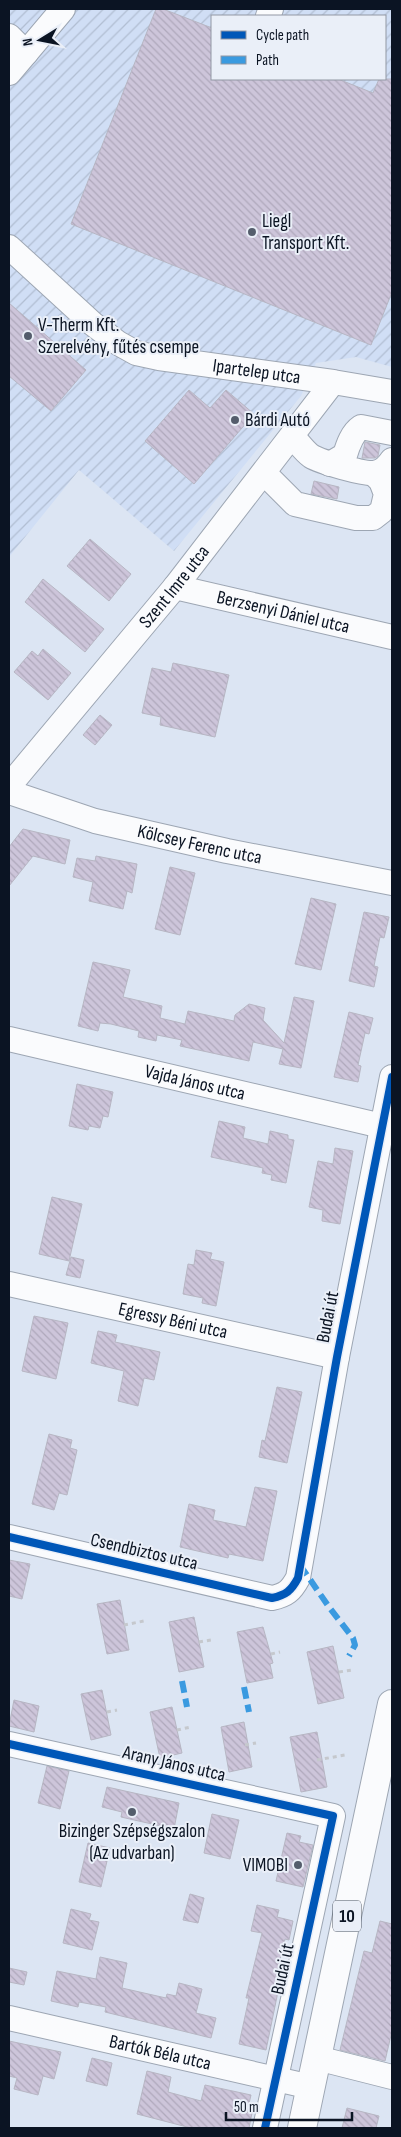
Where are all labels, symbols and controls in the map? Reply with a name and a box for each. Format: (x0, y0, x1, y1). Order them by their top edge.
north arrow (15, 15, 65, 65)
legend (211, 15, 386, 80)
text: Cycle path (256, 26, 309, 45)
text: N (19, 37, 37, 47)
text: Path (256, 51, 279, 70)
place label: Liegl Transport Kft. (262, 210, 349, 255)
marker: Liegl Transport Kft. (246, 226, 258, 238)
place label: V-Therm Kft. Szerelvény, fűtés csempe (38, 314, 199, 359)
marker: V-Therm Kft. Szerelvény, fűtés csempe (22, 330, 34, 342)
street label: Ipartelep utca (211, 354, 302, 389)
place label: Bárdi Autó (245, 409, 310, 432)
marker: Bárdi Autó (229, 414, 241, 426)
street label: Szent Imre utca (134, 541, 214, 633)
street label: Berzsenyi Dániel utca (214, 585, 352, 638)
street label: Kölcsey Ferenc utca (135, 820, 264, 869)
street label: Vajda János utca (143, 1060, 247, 1105)
street label: Budai út (312, 1289, 344, 1345)
street label: Egressy Béni utca (116, 1297, 230, 1344)
street label: Csendbiztos utca (88, 1528, 200, 1576)
street label: Arany János utca (119, 1741, 228, 1787)
marker: Bizinger Szépségszalon (Az udvarban) (126, 1806, 138, 1818)
place label: Bizinger Szépségszalon (Az udvarban) (59, 1820, 205, 1865)
place label: VIMOBI (243, 1854, 288, 1877)
marker: VIMOBI (292, 1859, 304, 1871)
road number: 10 (333, 1900, 361, 1932)
street label: Budai út (266, 1941, 300, 1997)
street label: Bartók Béla utca (107, 2030, 213, 2075)
scale bar (226, 2090, 352, 2122)
text: 50 m (234, 2098, 259, 2117)

